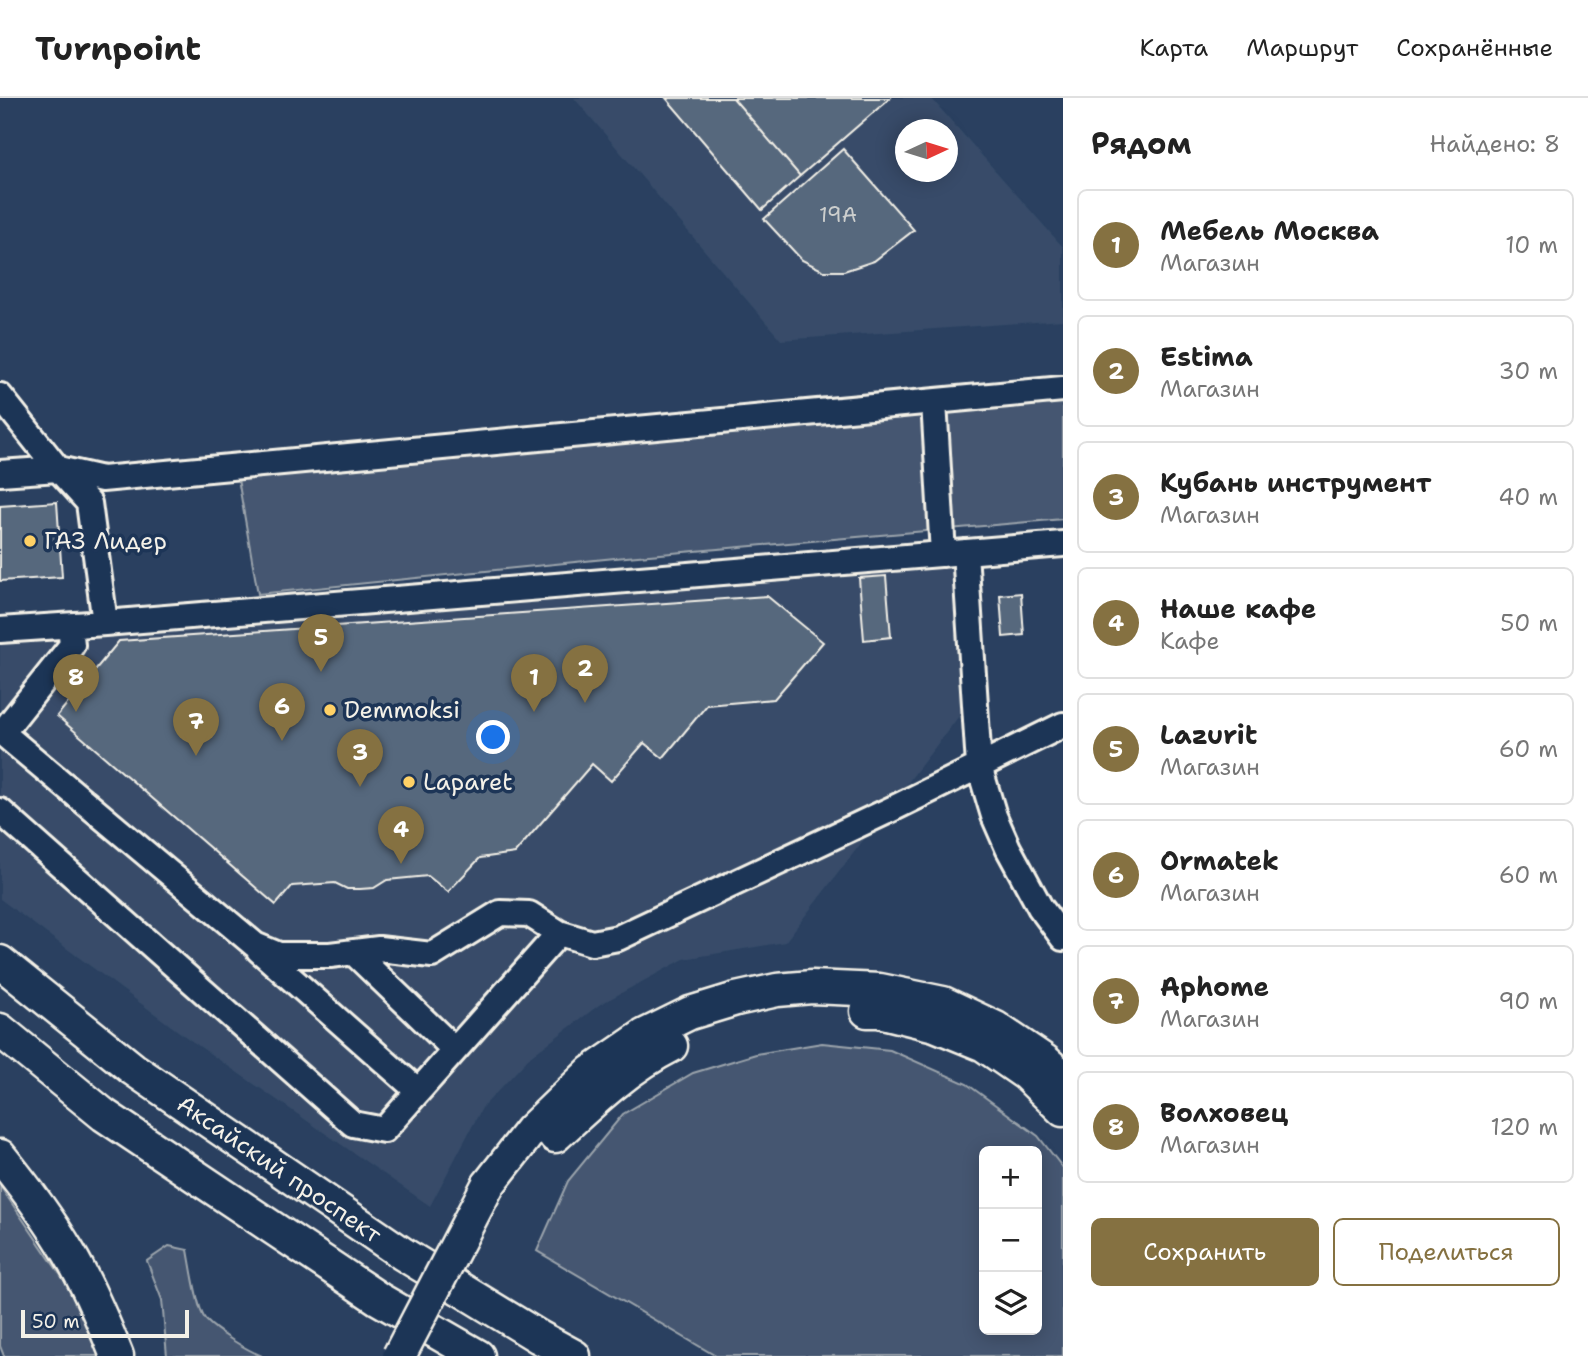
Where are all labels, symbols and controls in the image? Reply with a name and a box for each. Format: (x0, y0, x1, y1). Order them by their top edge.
text: Turnpoint (35, 26, 201, 71)
text: Карта (1140, 32, 1208, 64)
text: Маршрут (1246, 32, 1358, 64)
text: Сохранённые (1396, 32, 1553, 64)
north arrow (895, 119, 958, 182)
text: Рядом (1091, 123, 1191, 164)
text: Найдено: 8 (1430, 129, 1560, 159)
house number: 19А (819, 201, 857, 229)
text: Мебель Москва (1160, 213, 1379, 248)
text: 1 (1111, 230, 1121, 260)
text: 10 m (1505, 230, 1558, 260)
text: Магазин (1160, 248, 1260, 278)
text: Estima (1160, 339, 1253, 374)
text: 2 (1108, 356, 1124, 386)
text: 30 m (1499, 356, 1558, 386)
text: Магазин (1160, 374, 1260, 404)
text: Кубань инструмент (1160, 465, 1431, 500)
text: 3 (1108, 482, 1124, 512)
text: 40 m (1498, 482, 1558, 512)
text: Магазин (1160, 500, 1260, 530)
place label: ГАЗ Лидер (44, 525, 167, 557)
marker: ГАЗ Лидер (22, 533, 38, 549)
text: Наше кафе (1160, 591, 1316, 626)
text: 4 (1108, 608, 1124, 638)
text: 50 m (1500, 608, 1558, 638)
pin: 5 (298, 614, 344, 672)
text: Кафе (1160, 626, 1219, 656)
pin: 2 (562, 645, 608, 703)
pin: 8 (53, 654, 99, 712)
pin: 1 (511, 654, 557, 712)
pin: 6 (259, 683, 305, 741)
place label: Demmoksi (344, 694, 460, 726)
pin: 7 (173, 698, 219, 756)
marker: Demmoksi (322, 702, 338, 718)
text: Lazurit (1160, 717, 1257, 752)
your location (476, 720, 510, 754)
pin: 3 (337, 729, 383, 787)
text: 5 (1109, 734, 1123, 764)
text: 60 m (1499, 734, 1558, 764)
text: Магазин (1160, 752, 1260, 782)
place label: Laparet (423, 766, 513, 798)
marker: Laparet (401, 774, 417, 790)
pin: 4 (378, 806, 424, 864)
text: Ormatek (1160, 843, 1279, 878)
text: 6 (1108, 860, 1124, 890)
text: 60 m (1499, 860, 1558, 890)
text: Магазин (1160, 878, 1260, 908)
text: Aphome (1160, 969, 1269, 1004)
text: 7 (1108, 986, 1124, 1016)
text: 90 m (1498, 986, 1558, 1016)
text: Магазин (1160, 1004, 1260, 1034)
street label: Аксайский проспект (171, 1088, 388, 1251)
text: Волховец (1160, 1095, 1288, 1130)
text: 8 (1108, 1112, 1124, 1142)
text: 120 m (1490, 1112, 1558, 1142)
text: Магазин (1160, 1130, 1260, 1160)
map controls (979, 1146, 1042, 1335)
button: + (979, 1146, 1042, 1209)
button: − (979, 1209, 1042, 1272)
button: Сохранить (1091, 1218, 1319, 1286)
button: Поделиться (1333, 1218, 1560, 1286)
button: layers (979, 1272, 1042, 1335)
scale bar (21, 1307, 189, 1339)
text: 50 m (32, 1309, 80, 1334)

